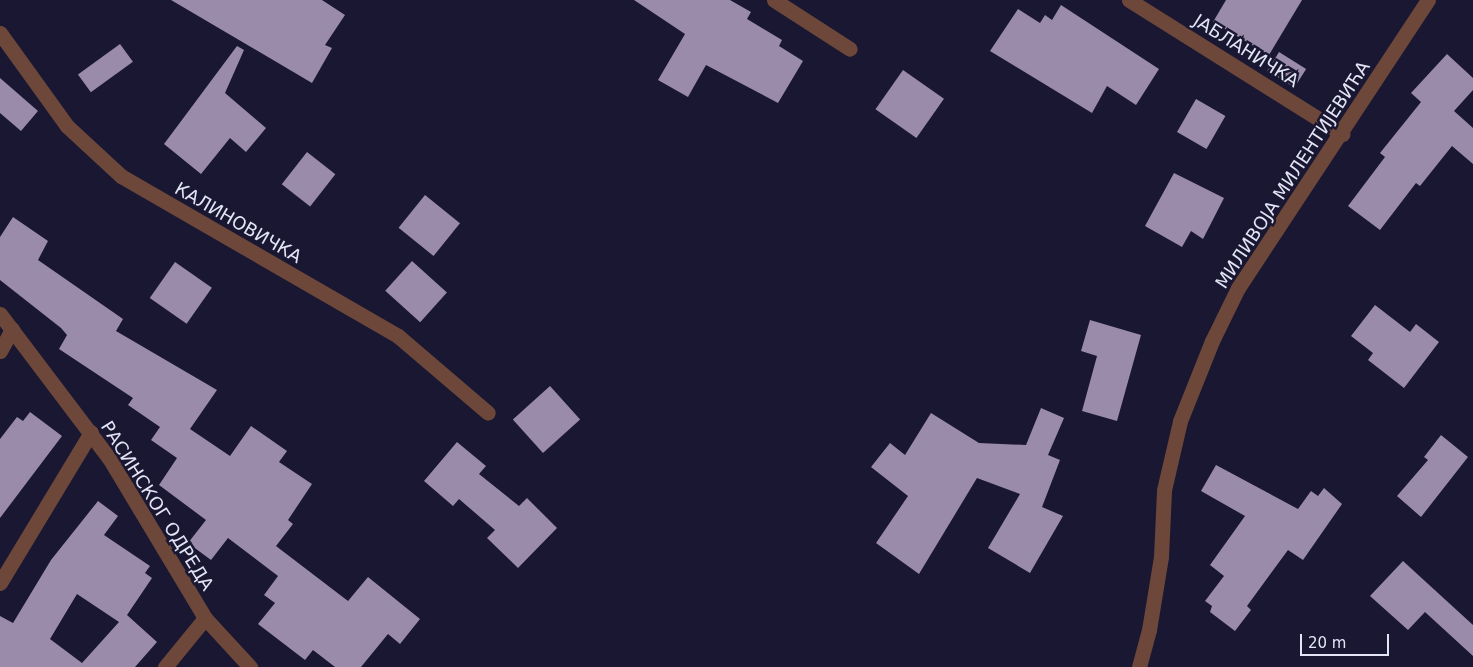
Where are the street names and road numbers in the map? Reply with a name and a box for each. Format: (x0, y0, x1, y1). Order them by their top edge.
street label: ЈАБЛАНИЧКА (1189, 10, 1303, 92)
street label: МИЛИВОЈА МИЛЕНТИЈЕВИЋА (1211, 57, 1375, 293)
street label: КАЛИНОВИЧКА (171, 178, 305, 268)
street label: РАСИНСКОГ ОДРЕДА (96, 417, 218, 595)

